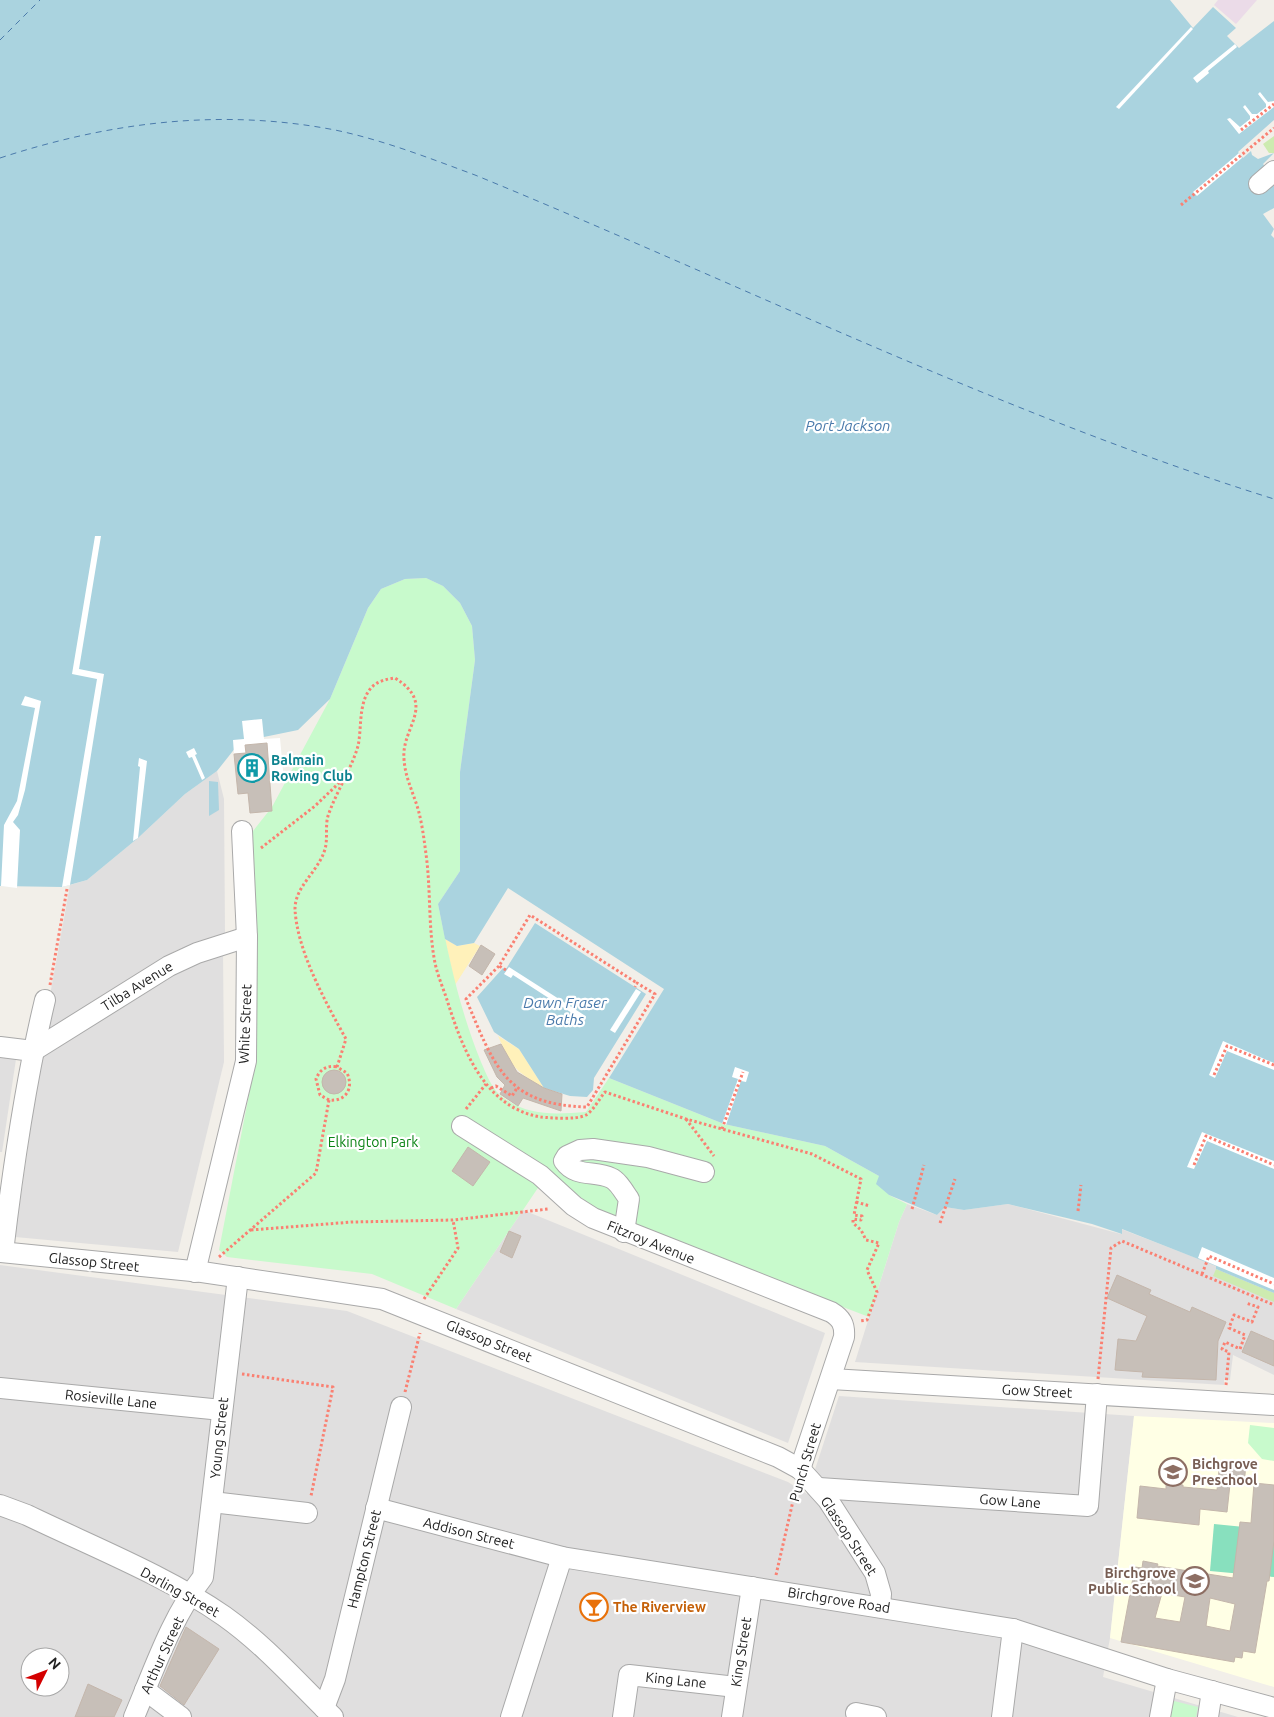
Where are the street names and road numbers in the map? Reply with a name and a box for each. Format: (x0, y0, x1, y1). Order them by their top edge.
street label: Tilba Avenue (98, 958, 176, 1014)
street label: White Street (236, 983, 254, 1064)
street label: Fitzroy Avenue (605, 1217, 697, 1267)
street label: Glassop Street (48, 1249, 141, 1275)
street label: Glassop Street (444, 1317, 535, 1366)
street label: Gow Street (1001, 1381, 1073, 1401)
street label: Rosieville Lane (64, 1386, 158, 1412)
street label: Young Street (207, 1396, 231, 1480)
street label: Punch Street (786, 1420, 824, 1503)
street label: Gow Lane (979, 1491, 1041, 1511)
street label: Glassop Street (818, 1493, 881, 1579)
street label: Hampton Street (344, 1508, 384, 1610)
street label: Addison Street (422, 1514, 517, 1552)
street label: Darling Street (138, 1564, 223, 1621)
street label: Birchgrove Road (787, 1584, 891, 1616)
street label: Arthur Street (137, 1613, 187, 1696)
street label: King Street (728, 1615, 754, 1688)
street label: King Lane (645, 1669, 707, 1691)

